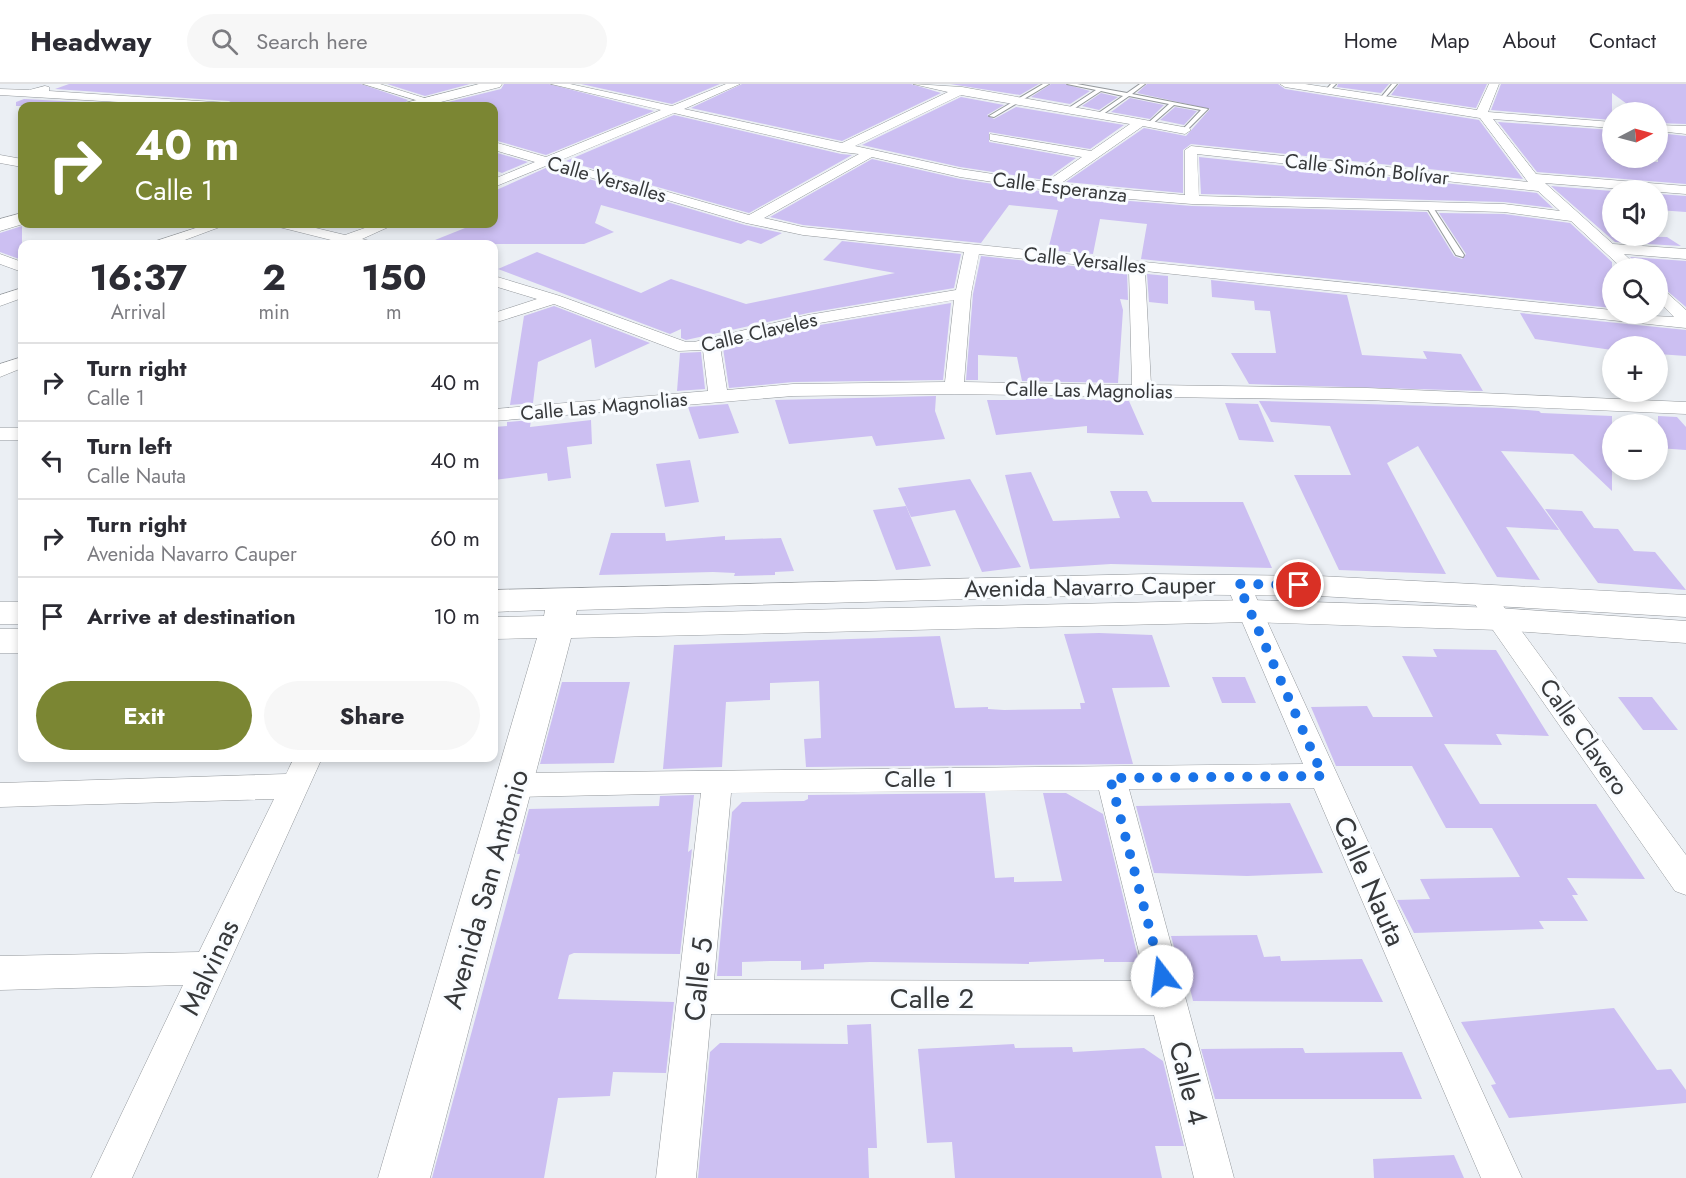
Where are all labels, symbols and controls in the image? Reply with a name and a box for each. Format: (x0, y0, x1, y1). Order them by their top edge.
search box (187, 14, 607, 68)
text: Headway (30, 21, 151, 62)
icon: search (208, 25, 241, 58)
text: Search here (256, 25, 368, 57)
text: Home (1344, 26, 1397, 56)
text: Map (1430, 26, 1470, 56)
text: About (1503, 26, 1556, 56)
text: Contact (1589, 26, 1656, 56)
north arrow (1602, 102, 1668, 168)
map controls (1602, 102, 1668, 480)
text: 40 m (135, 115, 239, 176)
icon: right (36, 126, 114, 204)
street label: Calle Simón Bolívar (1283, 146, 1451, 193)
street label: Calle Versalles (544, 149, 670, 210)
street label: Calle Esperanza (991, 165, 1129, 210)
text: Calle 1 (135, 171, 213, 210)
button: sound (1602, 180, 1668, 246)
street label: Calle Versalles (1022, 240, 1148, 281)
text: 16:37 (89, 251, 187, 303)
text: 2 (262, 251, 286, 303)
text: 150 (361, 251, 427, 303)
button: search (1602, 258, 1668, 324)
text: Arrival (111, 298, 166, 327)
text: min (258, 298, 290, 327)
text: m (386, 298, 402, 327)
street label: Calle Claveles (698, 305, 820, 360)
button: + (1602, 336, 1668, 402)
text: Turn right (87, 352, 187, 384)
icon: right (36, 366, 69, 399)
text: 40 m (430, 366, 480, 398)
street label: Calle Las Magnolias (1005, 375, 1173, 406)
text: Calle 1 (87, 384, 145, 413)
street label: Calle Las Magnolias (519, 385, 689, 428)
button: − (1602, 414, 1668, 480)
text: Turn left (87, 430, 172, 462)
icon: left (36, 444, 69, 477)
text: 40 m (430, 444, 480, 476)
text: Calle Nauta (87, 462, 186, 491)
text: Turn right (87, 508, 187, 540)
icon: right (36, 522, 69, 555)
text: 60 m (430, 522, 480, 554)
text: Avenida Navarro Cauper (87, 540, 297, 569)
pin (1273, 559, 1324, 610)
street label: Avenida Navarro Cauper (964, 567, 1217, 606)
icon: arrive (1282, 568, 1315, 601)
icon: arrive (36, 600, 69, 633)
text: Arrive at destination (87, 600, 296, 632)
text: 10 m (433, 600, 480, 632)
street label: Calle Clavero (1531, 671, 1638, 802)
button: Exit (36, 681, 252, 750)
button: Share (264, 681, 480, 750)
street label: Calle 1 (884, 761, 954, 796)
street label: Avenida San Antonio (432, 764, 539, 1014)
street label: Calle Nauta (1323, 810, 1416, 953)
street label: Malvinas (169, 912, 250, 1022)
street label: Calle 5 (674, 935, 723, 1023)
position arrow (1130, 944, 1194, 1008)
street label: Calle 2 (890, 978, 974, 1019)
street label: Calle 4 (1158, 1037, 1219, 1129)

